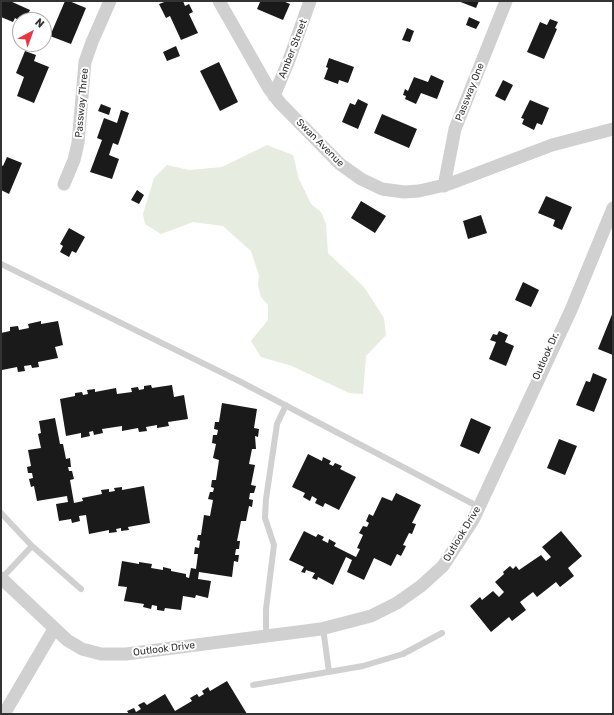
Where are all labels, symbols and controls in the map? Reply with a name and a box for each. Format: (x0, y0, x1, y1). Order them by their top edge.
north arrow (12, 12, 52, 52)
text: N (32, 16, 47, 31)
street label: Amber Street (276, 18, 310, 80)
street label: Passway One (453, 61, 487, 123)
street label: Passway Three (73, 68, 91, 138)
street label: Swan Avenue (293, 116, 347, 170)
street label: Outlook Dr. (530, 330, 562, 382)
street label: Outlook Drive (441, 504, 483, 564)
street label: Outlook Drive (132, 639, 196, 659)

